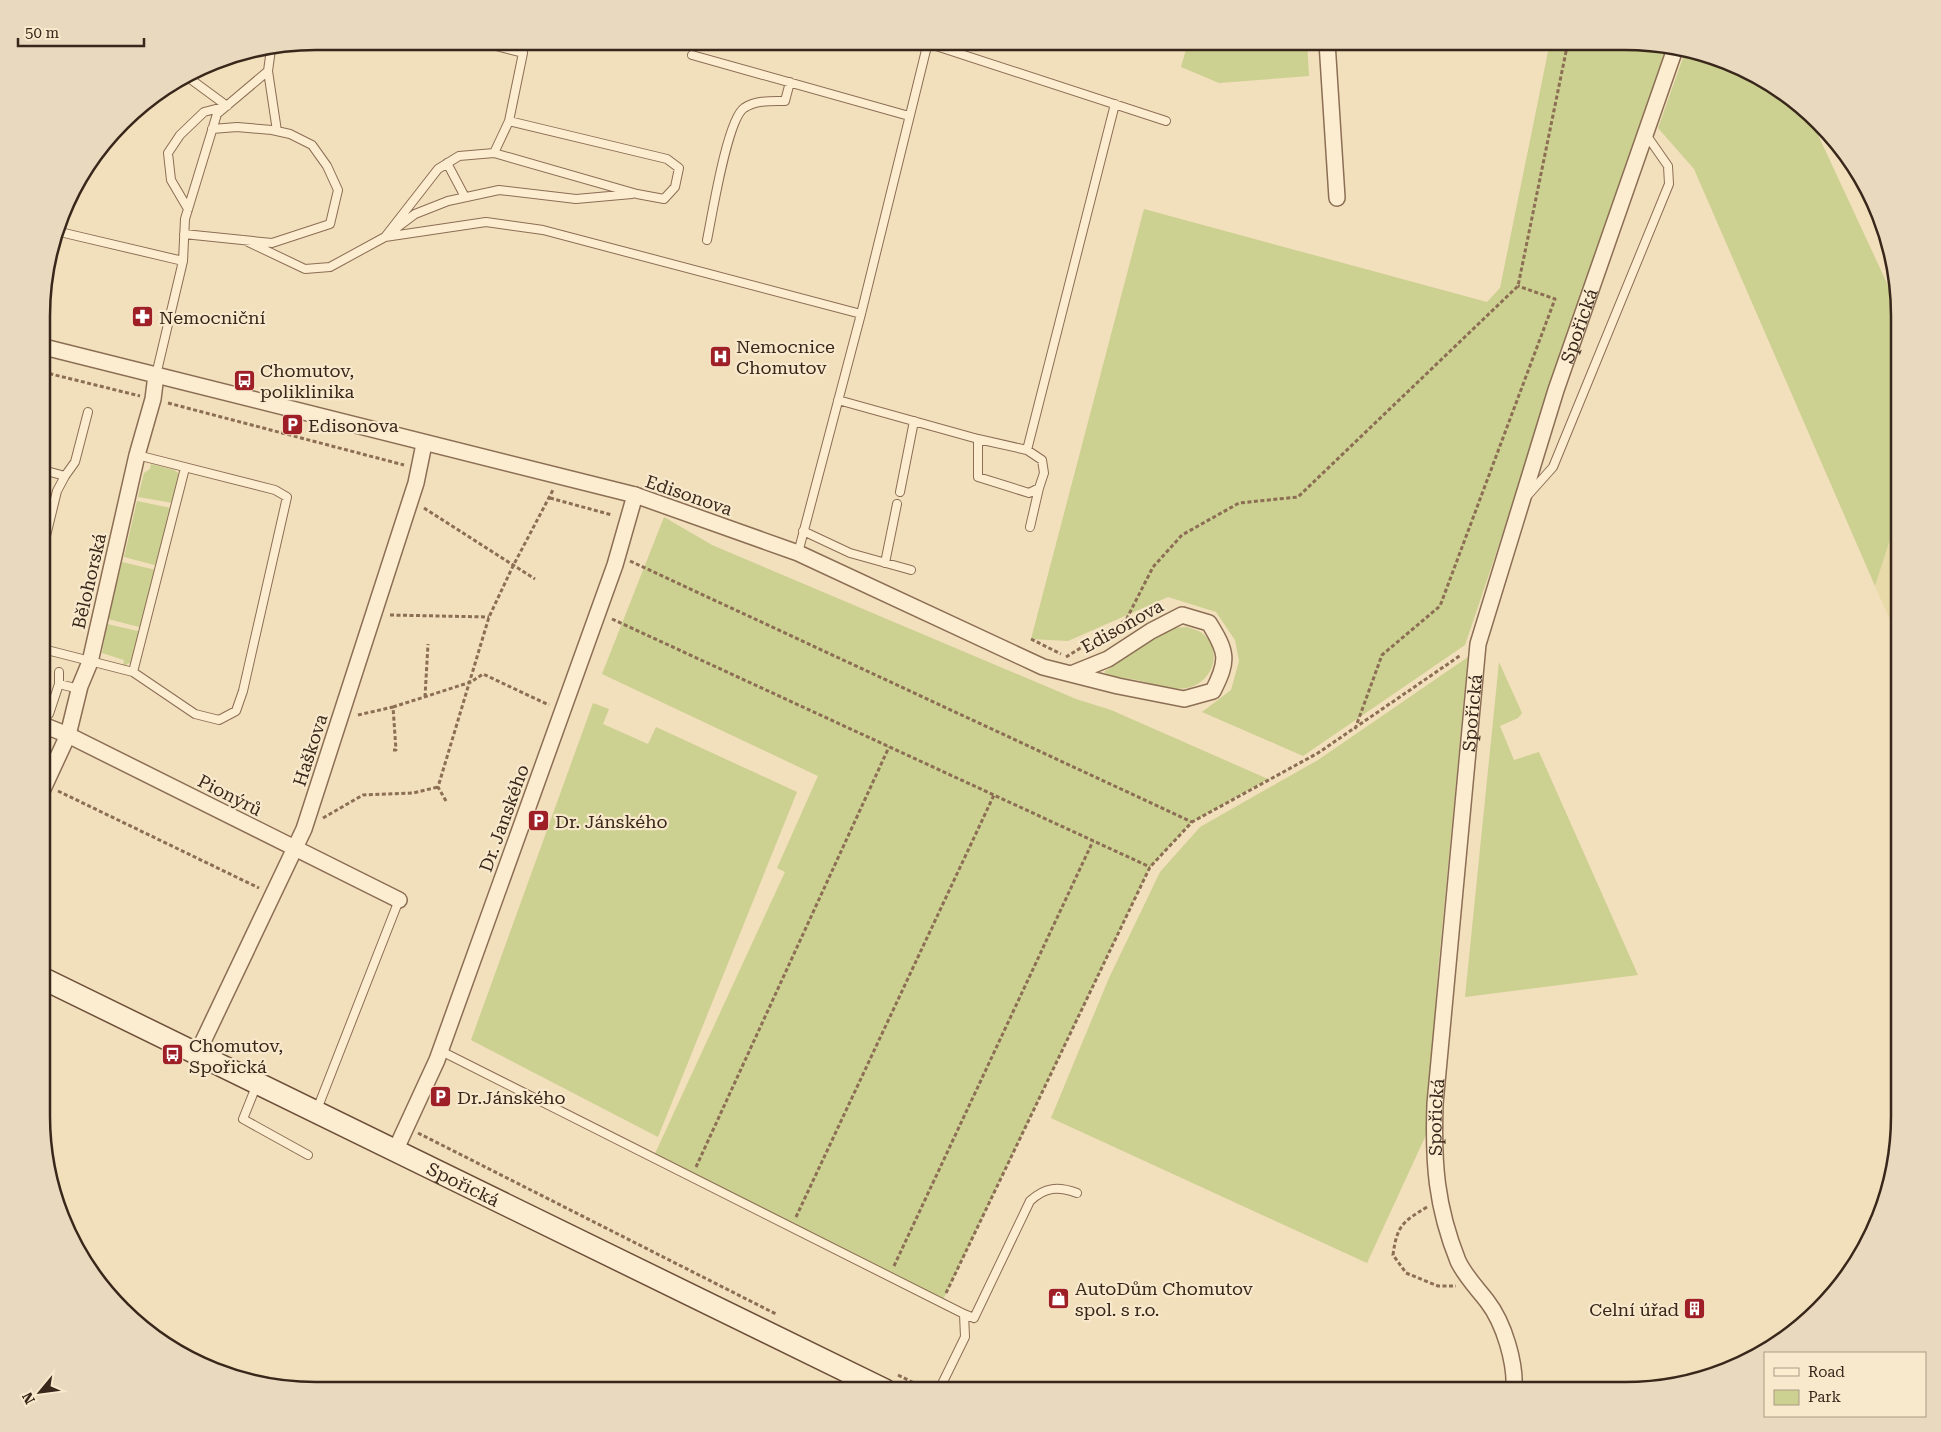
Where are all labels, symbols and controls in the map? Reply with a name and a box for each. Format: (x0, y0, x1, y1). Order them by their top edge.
scale bar (18, 15, 144, 47)
text: 50 m (25, 24, 60, 42)
street label: Spořická (1556, 285, 1601, 366)
pharmacy icon: Nemocniční (131, 305, 155, 329)
place label: Nemocniční (159, 307, 266, 328)
place label: Nemocnice Chomutov (736, 336, 835, 378)
hospital icon: Nemocnice Chomutov (708, 344, 732, 368)
place label: Chomutov, poliklinika (260, 360, 355, 402)
bus stop icon: Chomutov, poliklinika (232, 368, 256, 392)
parking icon: Edisonova (280, 413, 304, 437)
place label: Edisonova (308, 415, 399, 436)
street label: Edisonova (643, 470, 735, 520)
street label: Bělohorská (68, 531, 110, 631)
street label: Edisonova (1077, 595, 1167, 657)
street label: Spořická (1457, 673, 1486, 753)
street label: Haškova (289, 711, 332, 789)
street label: Dr. Janského (475, 761, 533, 875)
street label: Pionýrů (194, 770, 266, 820)
parking icon: Dr. Jánského (527, 809, 551, 833)
place label: Dr. Jánského (555, 811, 668, 832)
place label: Chomutov, Spořická (189, 1035, 283, 1077)
bus stop icon: Chomutov, Spořická (161, 1043, 185, 1067)
street label: Spořická (1424, 1077, 1448, 1156)
parking icon: Dr.Jánského (429, 1085, 453, 1109)
place label: Dr.Jánského (457, 1087, 566, 1108)
street label: Spořická (424, 1157, 503, 1211)
place label: AutoDům Chomutov spol. s r.o. (1075, 1278, 1254, 1320)
shop icon: AutoDům Chomutov spol. s r.o. (1047, 1286, 1071, 1310)
building icon: Celní úřad (1683, 1297, 1707, 1321)
place label: Celní úřad (1589, 1299, 1679, 1320)
legend (1764, 1352, 1926, 1417)
text: Road (1808, 1363, 1845, 1381)
north arrow (15, 1367, 65, 1417)
text: Park (1808, 1388, 1842, 1406)
text: N (19, 1390, 38, 1407)

